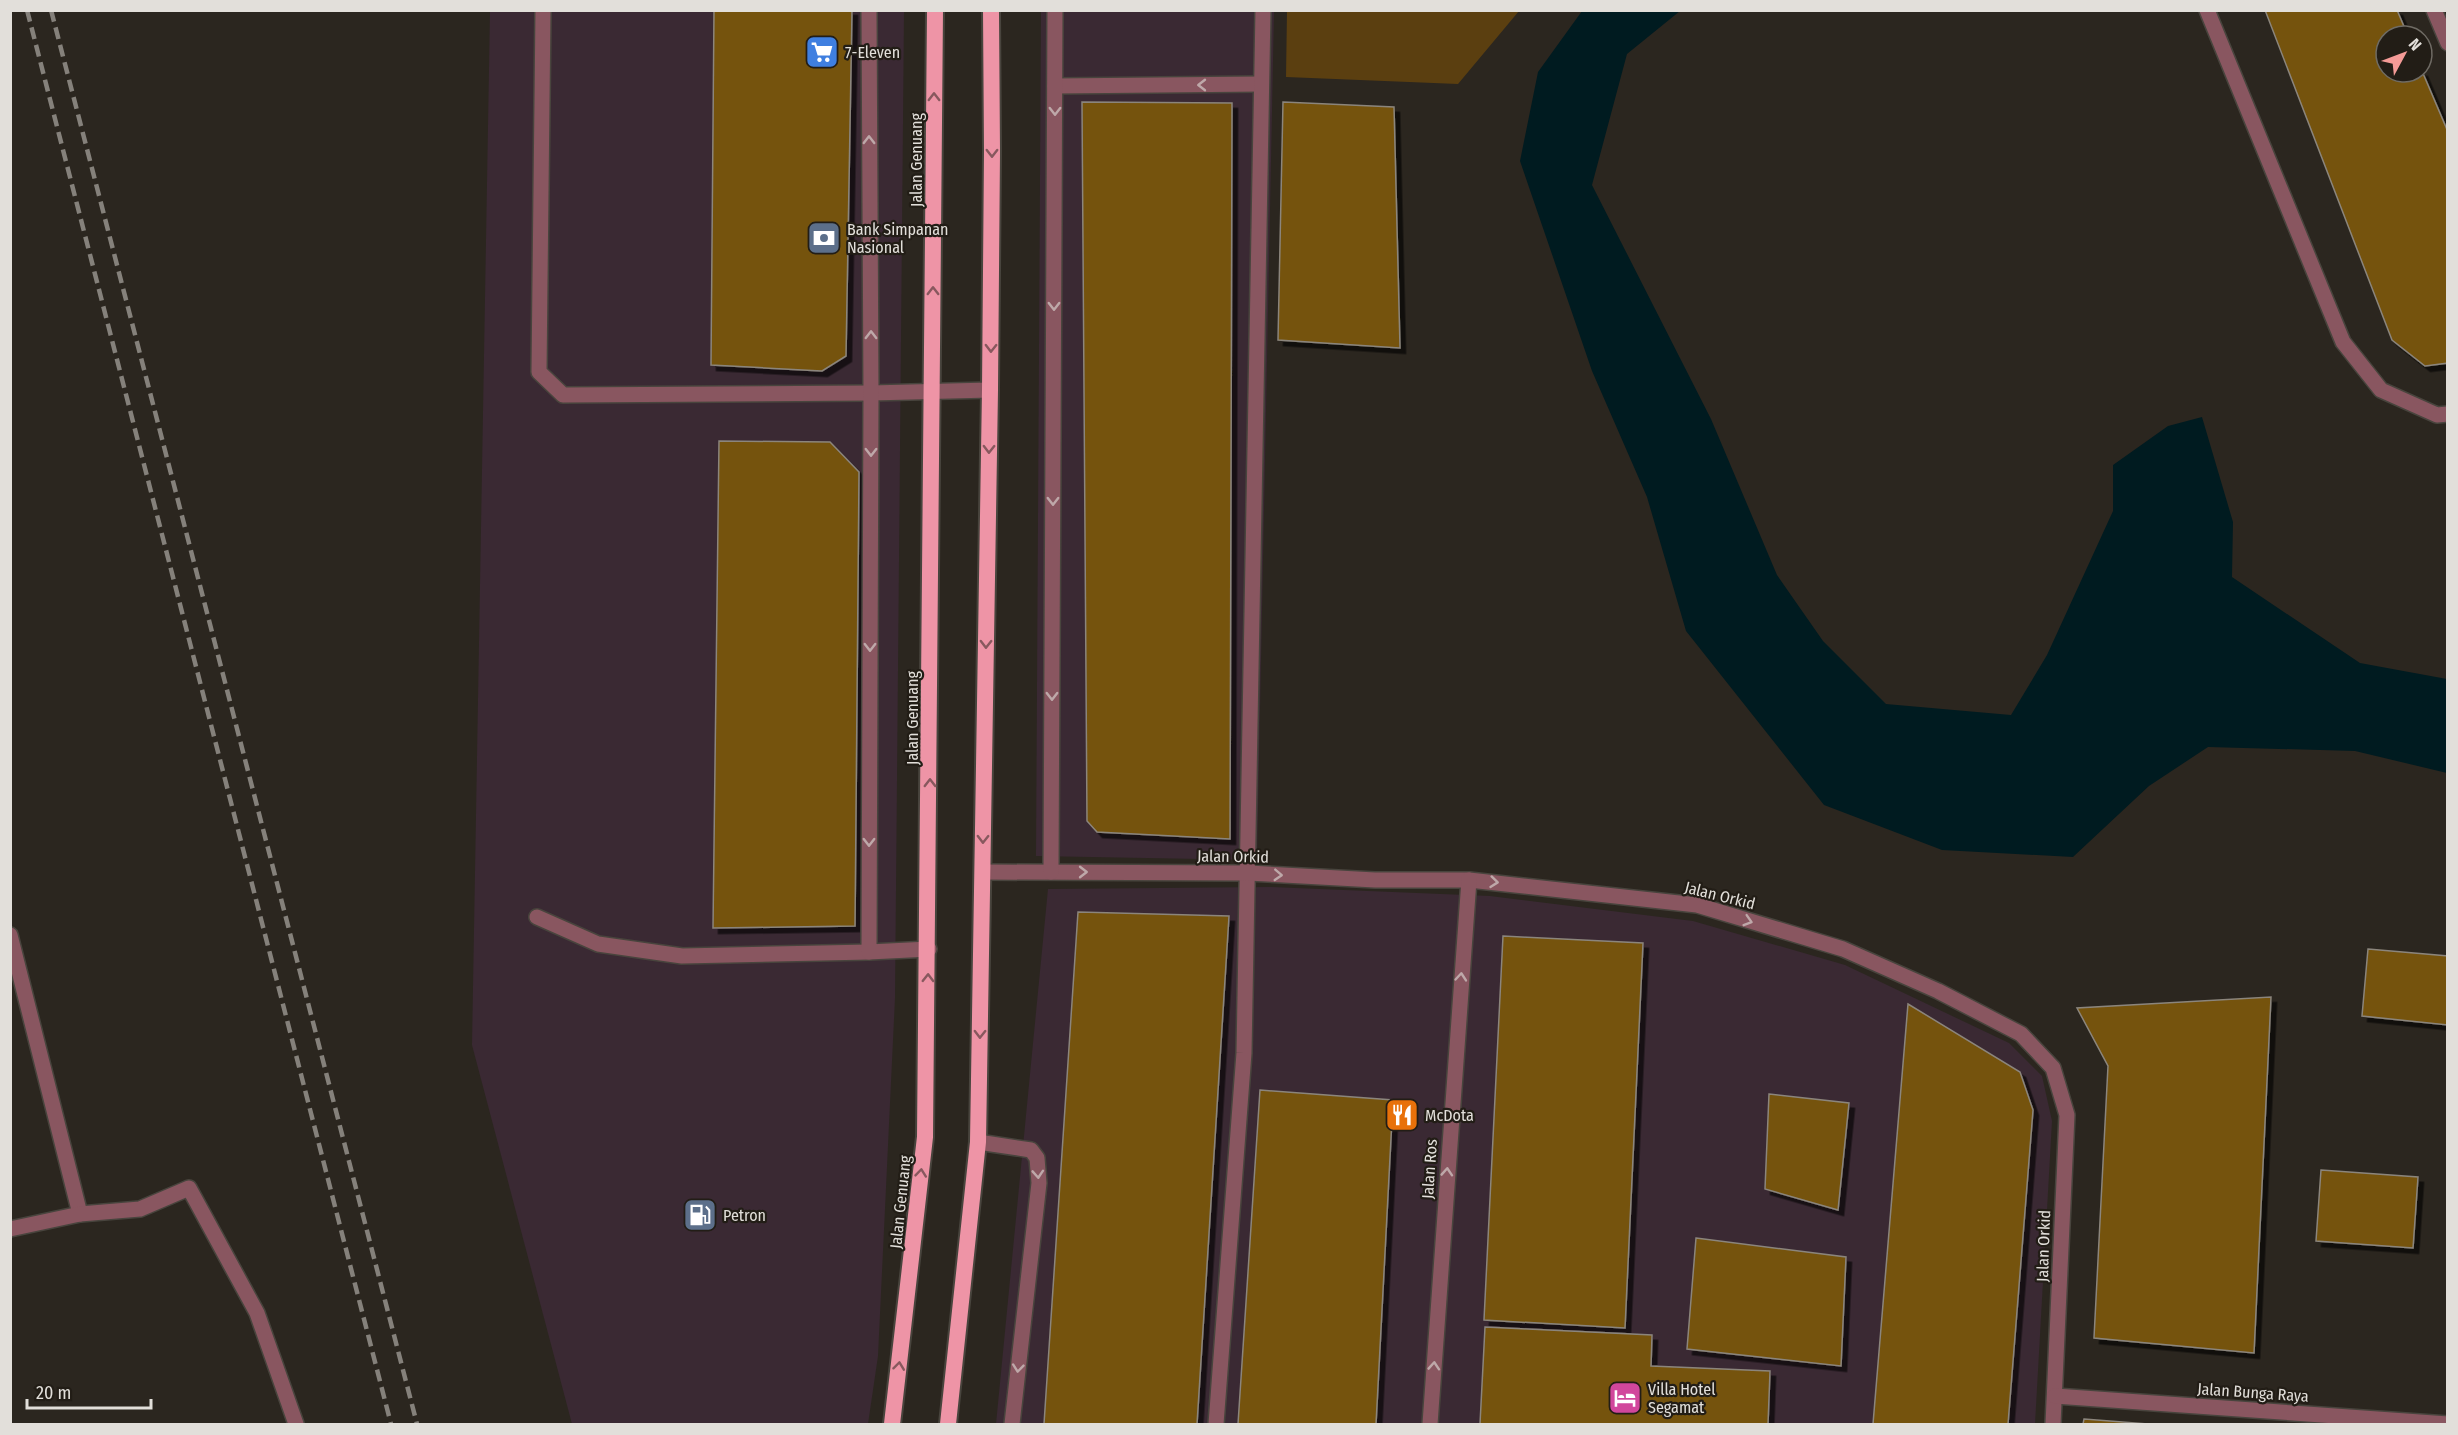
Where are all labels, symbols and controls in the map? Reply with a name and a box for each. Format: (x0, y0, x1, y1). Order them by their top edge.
north arrow (2374, 24, 2434, 84)
supermarket icon: 7-Eleven (804, 34, 840, 70)
text: N (2405, 35, 2425, 54)
place label: 7-Eleven (845, 43, 900, 62)
one-way arrow (1198, 79, 1207, 91)
one-way arrow (928, 92, 941, 101)
one-way arrow (1049, 106, 1061, 115)
street label: Jalan Genuang (907, 113, 926, 207)
one-way arrow (863, 135, 875, 144)
one-way arrow (986, 148, 998, 157)
bank icon: Bank Simpanan Nasional (806, 220, 842, 256)
place label: Bank Simpanan Nasional (847, 220, 948, 257)
one-way arrow (927, 287, 939, 296)
one-way arrow (1048, 301, 1060, 310)
one-way arrow (865, 330, 877, 339)
one-way arrow (985, 343, 997, 352)
one-way arrow (983, 444, 996, 453)
one-way arrow (865, 447, 877, 456)
one-way arrow (1047, 496, 1059, 505)
one-way arrow (980, 639, 992, 648)
one-way arrow (864, 642, 876, 651)
street label: Jalan Genuang (903, 671, 922, 765)
one-way arrow (1046, 691, 1058, 700)
one-way arrow (924, 778, 936, 787)
one-way arrow (977, 834, 989, 843)
one-way arrow (863, 837, 875, 846)
street label: Jalan Orkid (1197, 846, 1269, 867)
one-way arrow (1079, 866, 1088, 879)
one-way arrow (1274, 868, 1283, 881)
one-way arrow (1489, 876, 1498, 888)
street label: Jalan Orkid (1683, 878, 1757, 913)
one-way arrow (1742, 914, 1753, 926)
one-way arrow (922, 973, 934, 982)
one-way arrow (1454, 973, 1467, 982)
one-way arrow (974, 1029, 986, 1038)
restaurant icon: McDota (1384, 1097, 1420, 1133)
place label: McDota (1425, 1106, 1474, 1125)
street label: Jalan Ros (1418, 1138, 1441, 1200)
street label: Jalan Genuang (886, 1154, 915, 1250)
one-way arrow (1441, 1167, 1454, 1176)
one-way arrow (915, 1168, 927, 1177)
one-way arrow (1031, 1170, 1044, 1179)
fuel station icon: Petron (682, 1197, 718, 1233)
place label: Petron (723, 1206, 766, 1225)
street label: Jalan Orkid (2033, 1210, 2054, 1282)
one-way arrow (892, 1362, 905, 1371)
one-way arrow (1427, 1362, 1440, 1371)
one-way arrow (1012, 1363, 1025, 1373)
scale bar (27, 1372, 152, 1410)
street label: Jalan Bunga Raya (2197, 1379, 2309, 1406)
hotel icon: Villa Hotel Segamat (1607, 1380, 1643, 1416)
place label: Villa Hotel Segamat (1648, 1380, 1715, 1417)
text: 20 m (36, 1382, 71, 1404)

